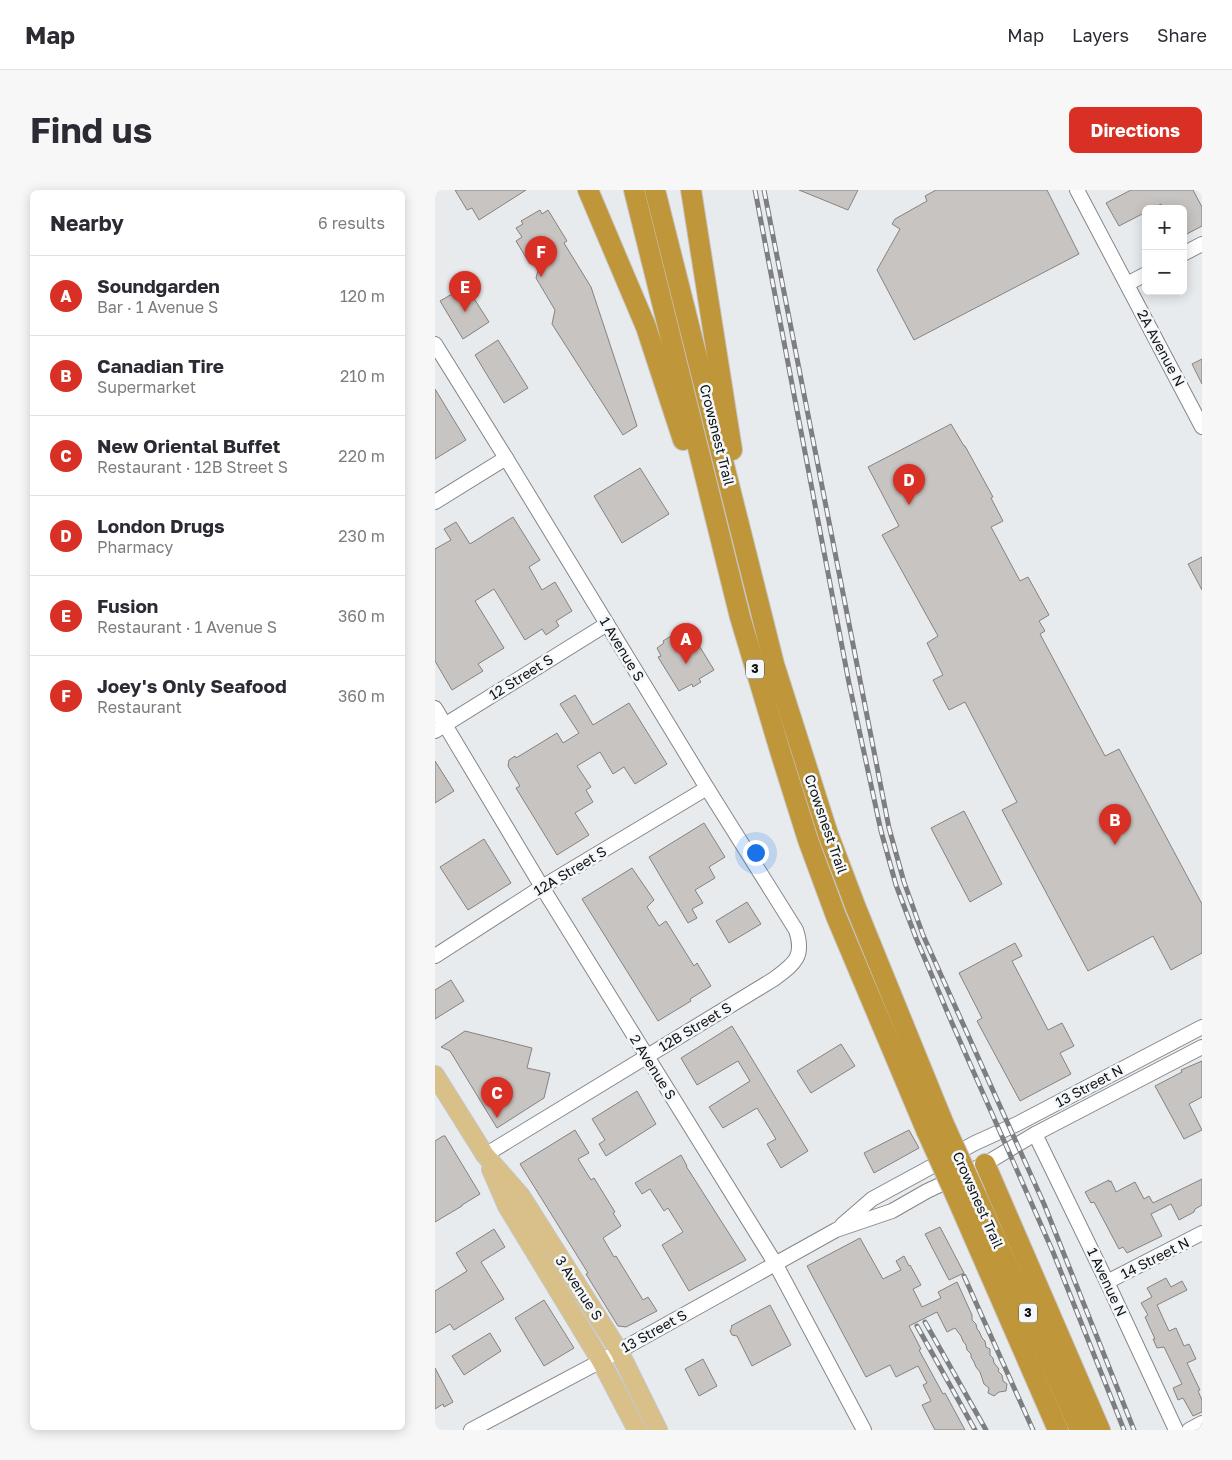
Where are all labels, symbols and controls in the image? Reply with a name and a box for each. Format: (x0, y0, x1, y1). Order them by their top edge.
text: Map (25, 20, 75, 49)
text: Map (1007, 24, 1044, 46)
text: Layers (1072, 24, 1129, 46)
text: Share (1157, 24, 1207, 46)
button: Directions (1069, 107, 1202, 153)
text: Find us (30, 109, 152, 151)
map controls (1142, 205, 1187, 295)
button: + (1142, 205, 1187, 250)
text: Nearby (50, 210, 124, 236)
text: 6 results (318, 213, 385, 233)
pin: F (525, 236, 557, 277)
button: − (1142, 250, 1187, 295)
pin: E (449, 271, 481, 312)
text: Soundgarden (97, 274, 220, 297)
text: A (60, 286, 72, 306)
text: 120 m (340, 286, 385, 306)
text: Bar · 1 Avenue S (97, 297, 218, 317)
street label: 2A Avenue N (1134, 306, 1189, 389)
text: Canadian Tire (97, 354, 224, 377)
text: B (60, 366, 72, 386)
text: 210 m (340, 366, 385, 386)
text: Supermarket (97, 377, 196, 397)
street label: Crowsnest Trail (697, 382, 738, 487)
text: New Oriental Buffet (97, 434, 280, 457)
text: C (60, 446, 72, 466)
text: 220 m (338, 446, 385, 466)
text: Restaurant · 12B Street S (97, 457, 288, 477)
pin: D (893, 464, 925, 505)
text: London Drugs (97, 514, 225, 537)
text: D (60, 526, 72, 546)
text: 230 m (338, 526, 385, 546)
text: Pharmacy (97, 537, 173, 557)
text: Fusion (97, 594, 158, 617)
text: E (61, 606, 71, 626)
text: 360 m (338, 606, 385, 626)
street label: 1 Avenue S (597, 613, 648, 684)
text: Restaurant · 1 Avenue S (97, 617, 277, 637)
pin: A (670, 623, 702, 664)
street label: 12 Street S (486, 650, 556, 703)
road number: 3 (746, 659, 764, 678)
text: Joey's Only Seafood (97, 674, 287, 697)
text: F (61, 686, 71, 706)
text: 360 m (338, 686, 385, 706)
text: Restaurant (97, 697, 182, 717)
street label: Crowsnest Trail (802, 772, 851, 876)
pin: B (1099, 804, 1131, 845)
your location (743, 840, 769, 866)
street label: 12A Street S (530, 842, 609, 899)
street label: 12B Street S (655, 998, 734, 1055)
street label: 2 Avenue S (627, 1031, 680, 1102)
street label: 13 Street N (1052, 1061, 1125, 1110)
pin: C (481, 1077, 513, 1118)
street label: Crowsnest Trail (950, 1149, 1007, 1251)
street label: 14 Street N (1118, 1233, 1192, 1282)
street label: 1 Avenue N (1084, 1245, 1131, 1319)
street label: 3 Avenue S (552, 1252, 607, 1323)
road number: 3 (1019, 1304, 1037, 1322)
street label: 13 Street S (618, 1306, 690, 1356)

